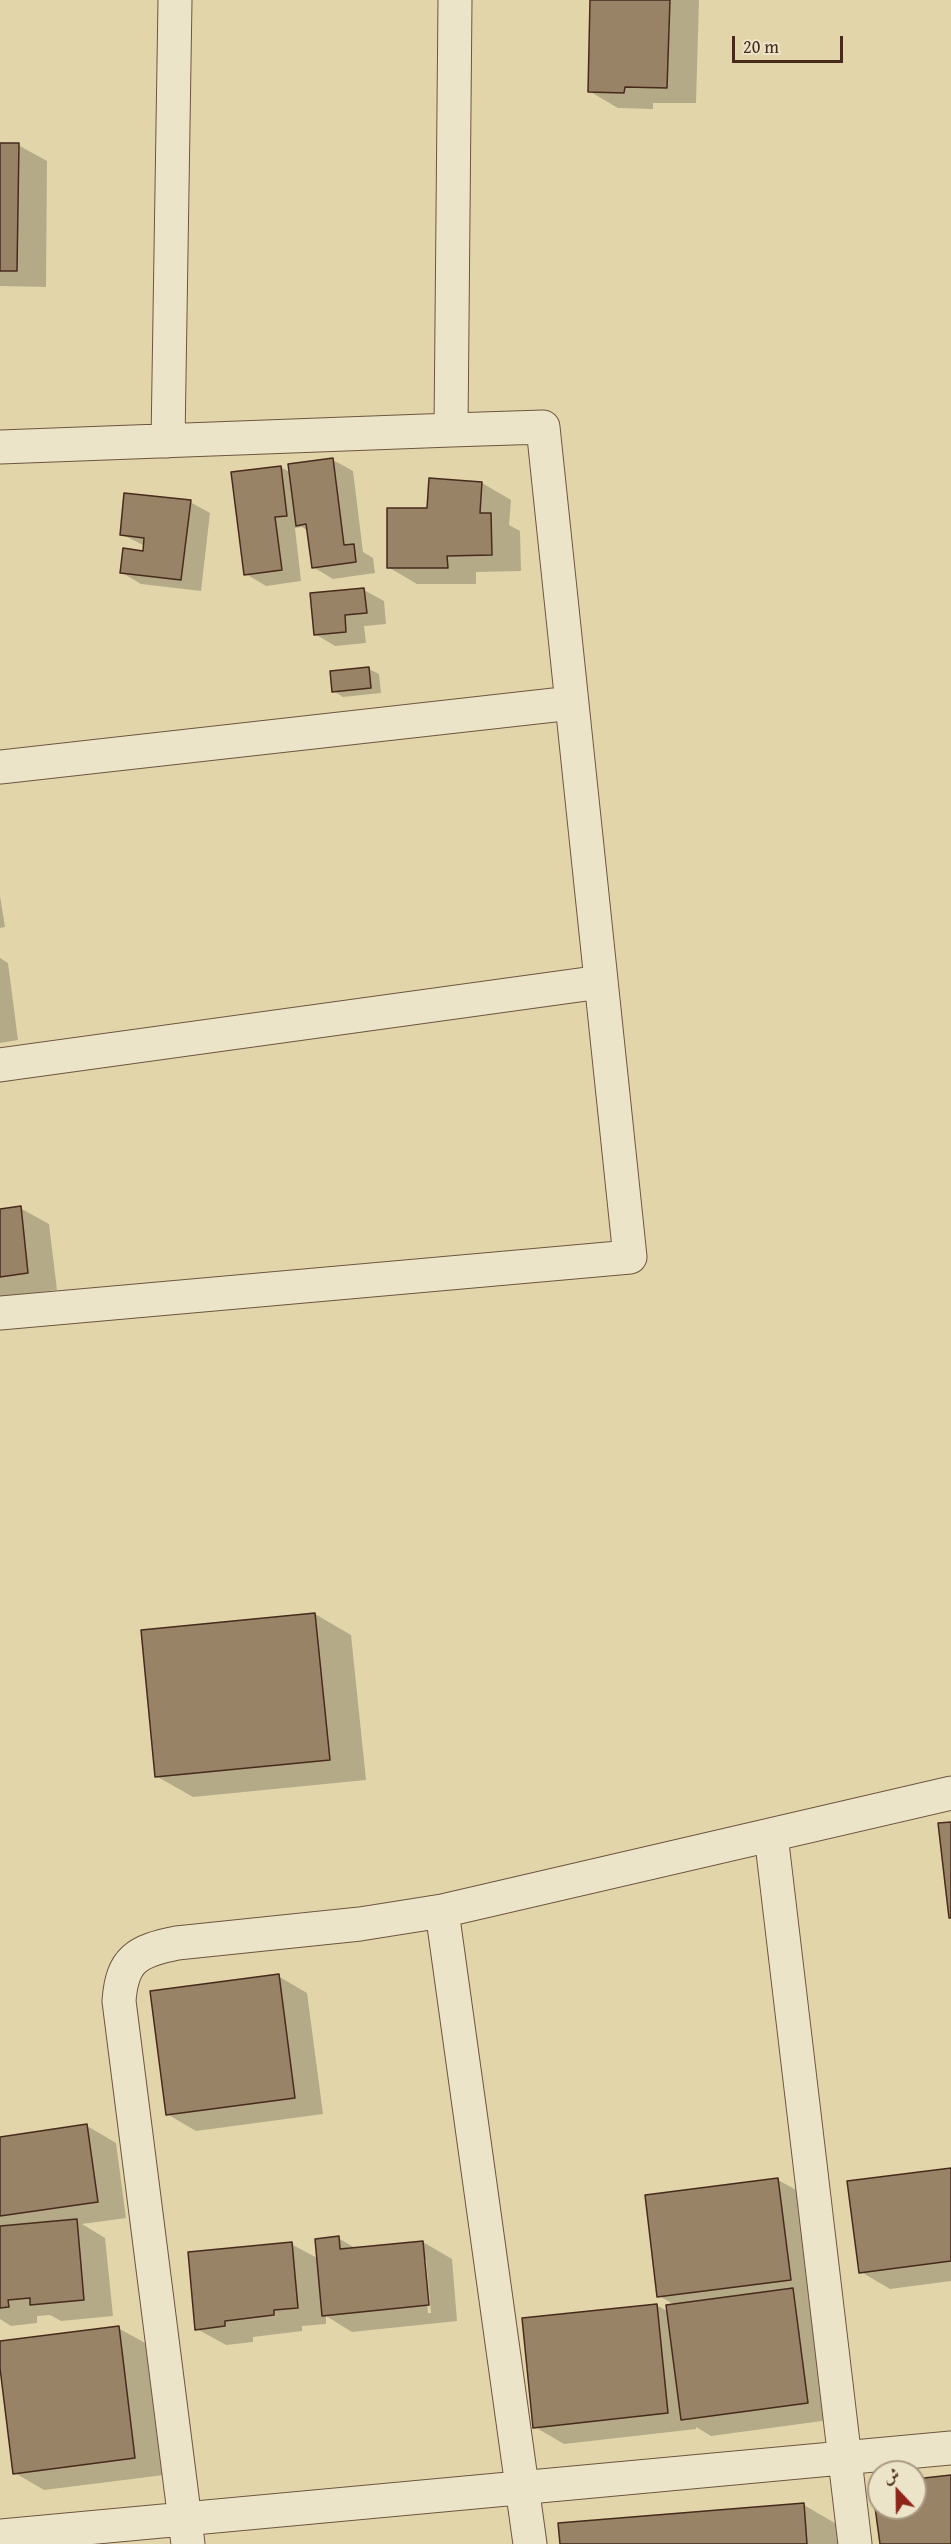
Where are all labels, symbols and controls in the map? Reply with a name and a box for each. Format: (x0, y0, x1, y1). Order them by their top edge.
scale bar (735, 24, 846, 62)
text: 20 m (743, 33, 779, 60)
north arrow (867, 2460, 927, 2520)
text: ش (879, 2461, 903, 2489)

